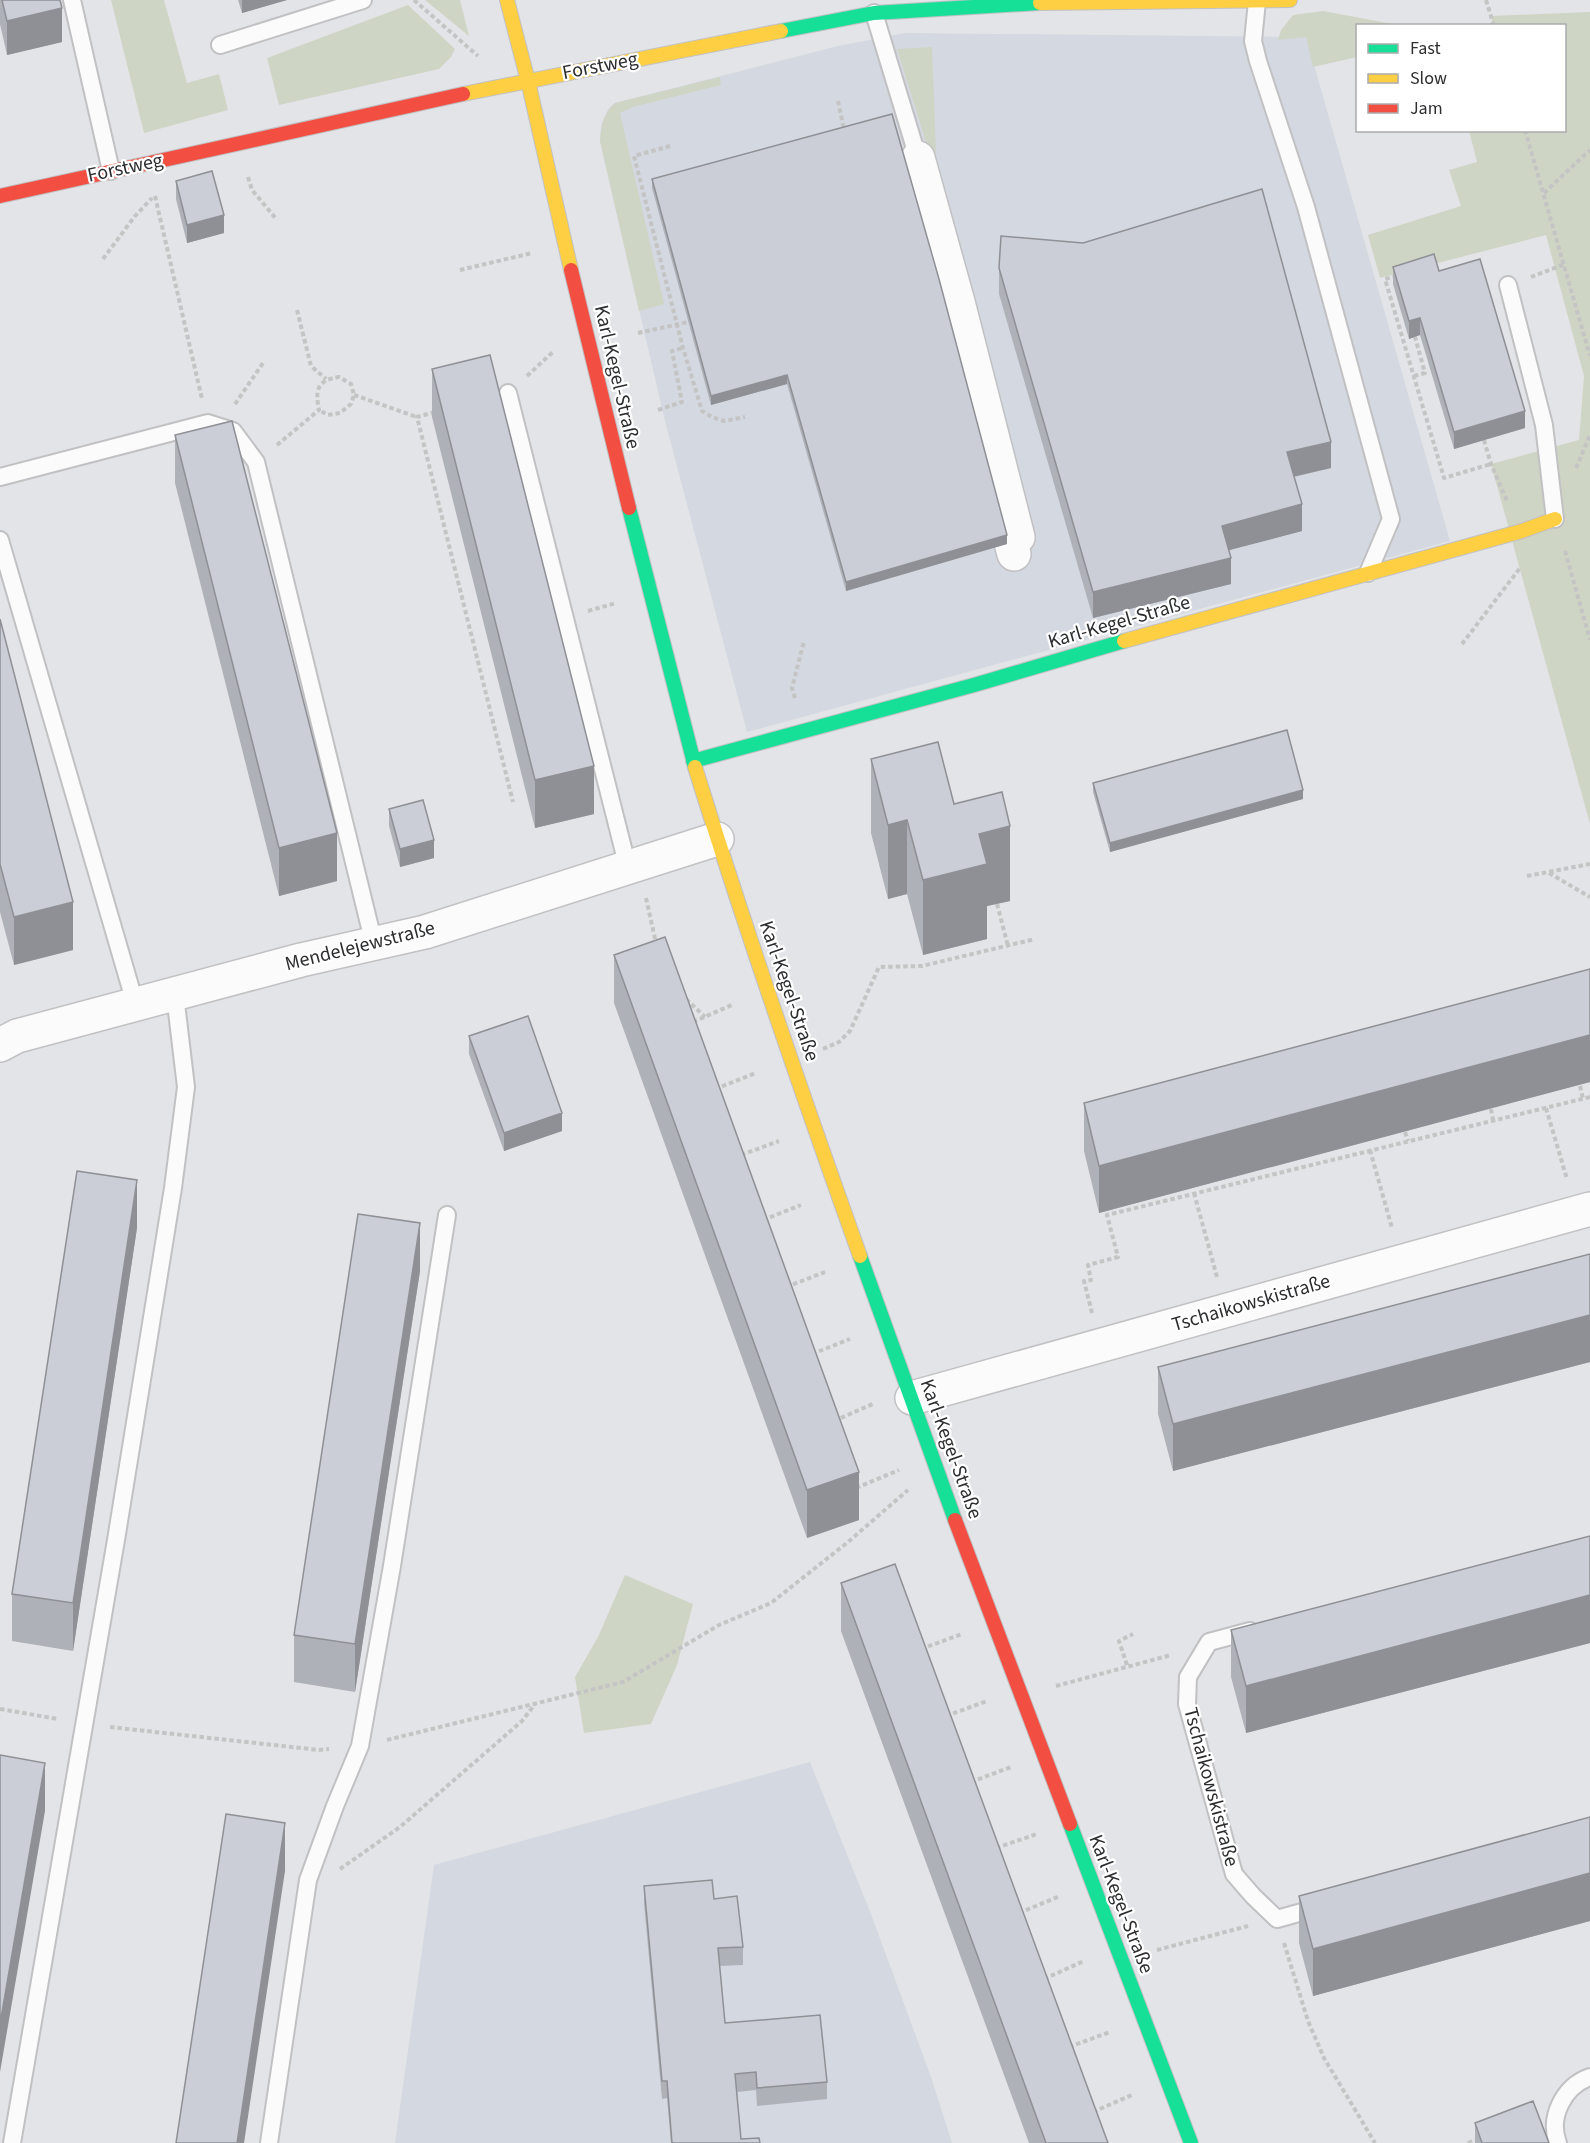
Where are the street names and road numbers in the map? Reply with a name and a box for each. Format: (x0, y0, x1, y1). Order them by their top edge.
street label: Forstweg (560, 45, 640, 87)
street label: Forstweg (85, 146, 165, 190)
street label: Karl-Kegel-Straße (587, 302, 647, 452)
street label: Karl-Kegel-Straße (1045, 588, 1193, 656)
street label: Mendelejewstraße (282, 914, 438, 978)
street label: Karl-Kegel-Straße (752, 917, 826, 1065)
street label: Tschaikowskistraße (1169, 1267, 1334, 1339)
street label: Karl-Kegel-Straße (913, 1375, 989, 1523)
street label: Tschaikowskistraße (1176, 1704, 1246, 1870)
street label: Karl-Kegel-Straße (1082, 1830, 1160, 1978)

